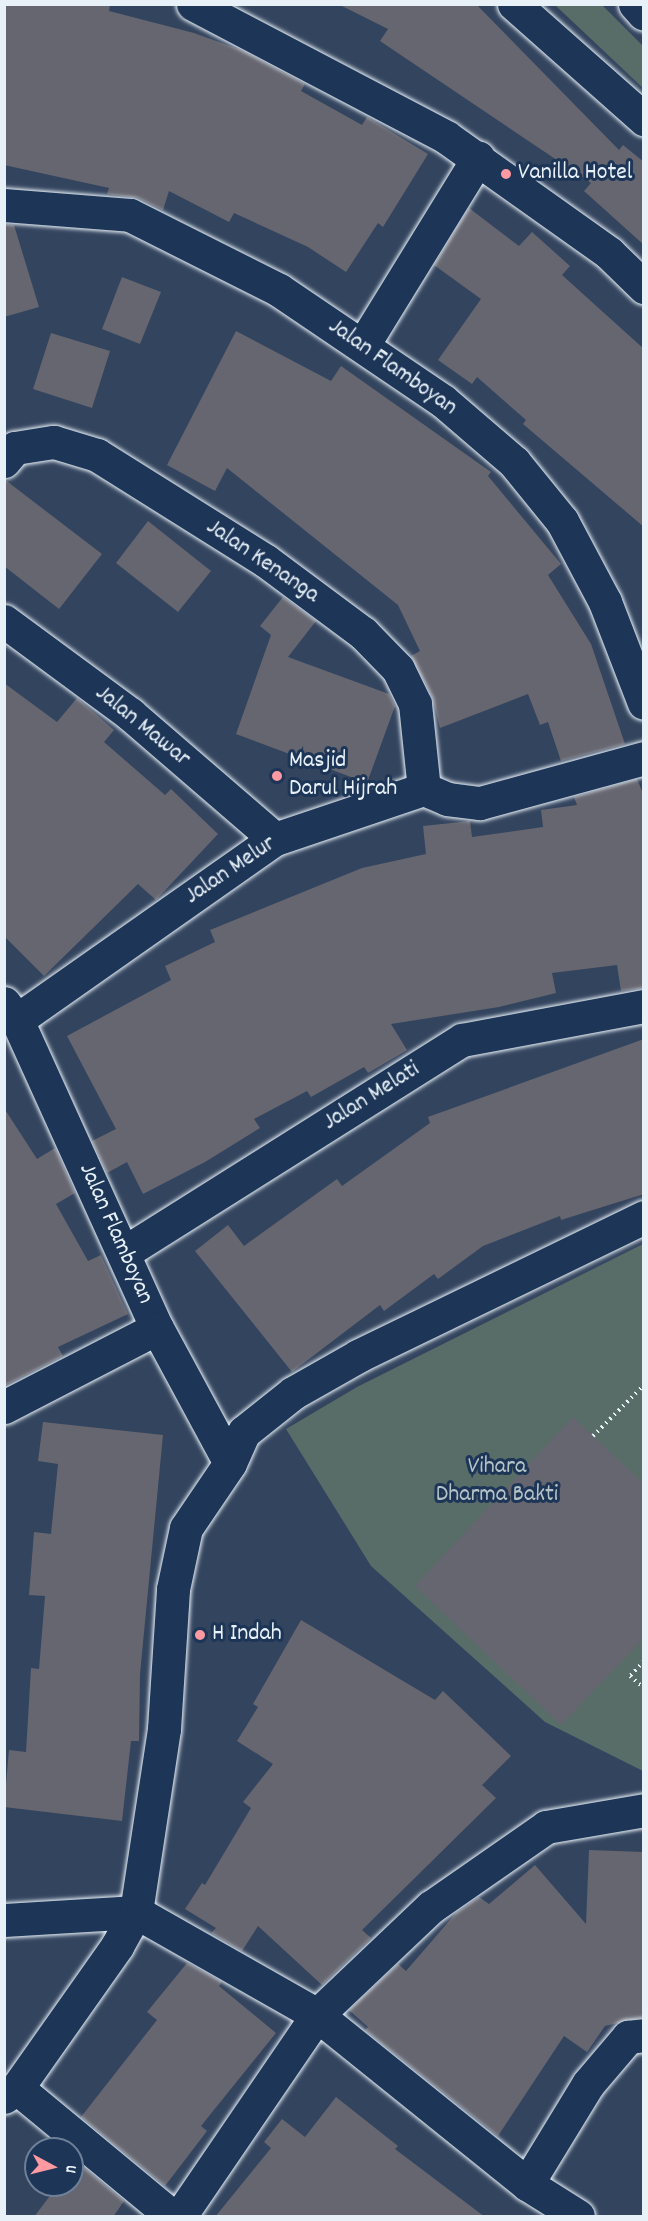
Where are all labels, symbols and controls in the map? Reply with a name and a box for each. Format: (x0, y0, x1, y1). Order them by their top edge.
place label: Vanilla Hotel (518, 160, 633, 188)
marker: Vanilla Hotel (499, 167, 513, 181)
street label: Jalan Flamboyan (322, 313, 462, 423)
street label: Jalan Kenanga (200, 514, 324, 610)
street label: Jalan Mawar (88, 680, 196, 774)
place label: Masjid Darul Hijrah (289, 748, 397, 804)
marker: Masjid Darul Hijrah (270, 769, 284, 783)
street label: Jalan Melur (180, 830, 282, 912)
street label: Jalan Melati (318, 1056, 426, 1138)
street label: Jalan Flamboyan (71, 1159, 159, 1309)
park label: Vihara Dharma Bakti (436, 1454, 558, 1510)
place label: H Indah (212, 1621, 282, 1649)
marker: H Indah (193, 1628, 207, 1642)
north arrow (24, 2137, 84, 2197)
text: U (58, 2164, 82, 2174)

